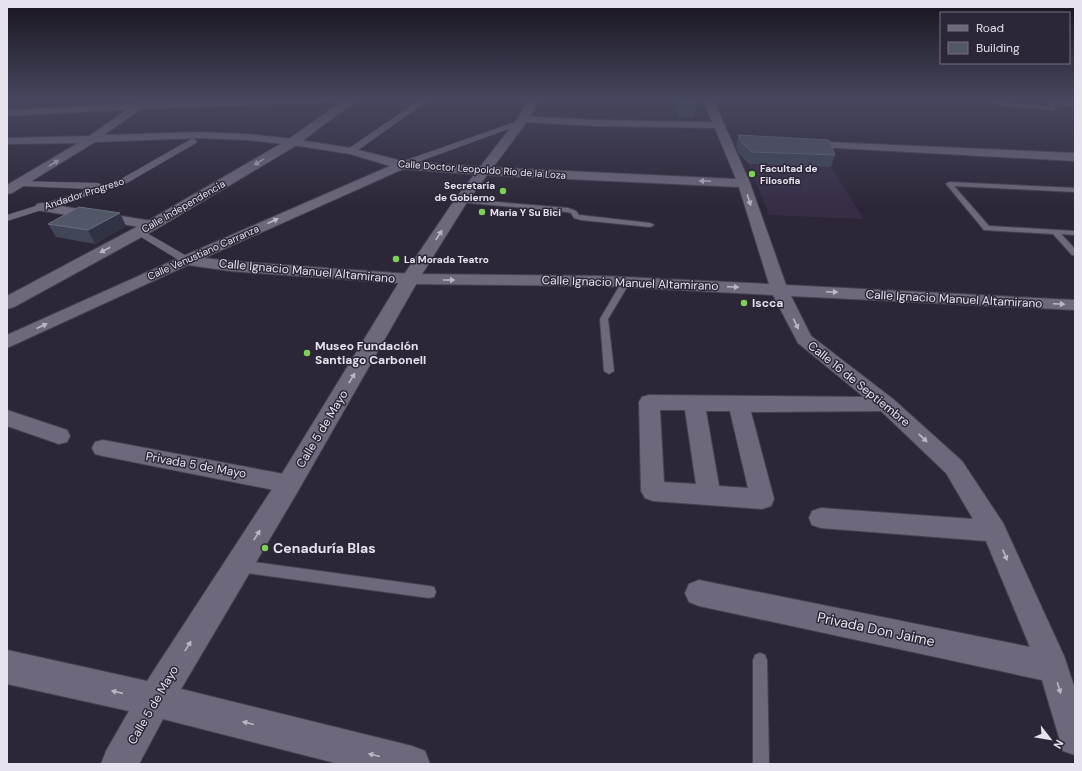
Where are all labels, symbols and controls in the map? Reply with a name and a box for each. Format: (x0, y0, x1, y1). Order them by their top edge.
legend (940, 12, 1070, 64)
text: Road (976, 20, 1004, 36)
text: Building (976, 40, 1020, 56)
street label: Calle Doctor Leopoldo Río de la Loza (397, 157, 566, 182)
one-way arrow (253, 158, 265, 165)
one-way arrow (48, 159, 60, 166)
place label: Facultad de Filosofia (760, 162, 818, 187)
marker: Facultad de Filosofia (747, 169, 757, 179)
street label: Andador Progreso (42, 174, 126, 213)
street label: Calle Independencia (139, 177, 227, 236)
one-way arrow (699, 178, 711, 185)
place label: Secretaría de Gobierno (435, 179, 495, 204)
marker: Secretaría de Gobierno (498, 186, 508, 196)
one-way arrow (746, 194, 752, 206)
place label: Maria Y Su Bici (490, 206, 561, 219)
marker: Maria Y Su Bici (477, 207, 487, 217)
one-way arrow (267, 218, 278, 224)
street label: Calle Venustiano Carranza (145, 222, 261, 283)
one-way arrow (435, 230, 443, 240)
one-way arrow (100, 247, 111, 254)
place label: La Morada Teatro (404, 253, 489, 266)
marker: La Morada Teatro (391, 254, 401, 264)
street label: Calle Ignacio Manuel Altamirano (218, 255, 396, 287)
street label: Calle Ignacio Manuel Altamirano (541, 272, 719, 294)
one-way arrow (443, 277, 456, 283)
one-way arrow (727, 284, 740, 290)
street label: Calle Ignacio Manuel Altamirano (865, 286, 1043, 312)
one-way arrow (826, 289, 838, 296)
place label: Iscca (752, 295, 783, 311)
marker: Iscca (739, 298, 749, 308)
one-way arrow (1053, 301, 1065, 308)
one-way arrow (793, 318, 799, 330)
one-way arrow (37, 323, 48, 329)
place label: Museo Fundación Santiago Carbonell (315, 338, 426, 368)
street label: Calle 16 de Septiembre (805, 338, 914, 430)
marker: Museo Fundación Santiago Carbonell (302, 348, 312, 358)
one-way arrow (348, 372, 355, 384)
street label: Calle 5 de Mayo (292, 387, 352, 471)
one-way arrow (918, 433, 928, 443)
street label: Privada 5 de Mayo (144, 448, 248, 482)
one-way arrow (253, 530, 261, 541)
place label: Cenaduría Blas (273, 539, 376, 557)
marker: Cenaduría Blas (260, 543, 270, 553)
one-way arrow (1001, 549, 1008, 561)
street label: Privada Don Jaime (816, 608, 936, 650)
one-way arrow (185, 640, 192, 652)
street label: Calle 5 de Mayo (124, 663, 182, 747)
one-way arrow (1056, 682, 1062, 694)
one-way arrow (110, 688, 123, 694)
north arrow (1030, 719, 1070, 759)
one-way arrow (242, 720, 254, 726)
text: N (1051, 737, 1067, 751)
one-way arrow (368, 751, 380, 757)

